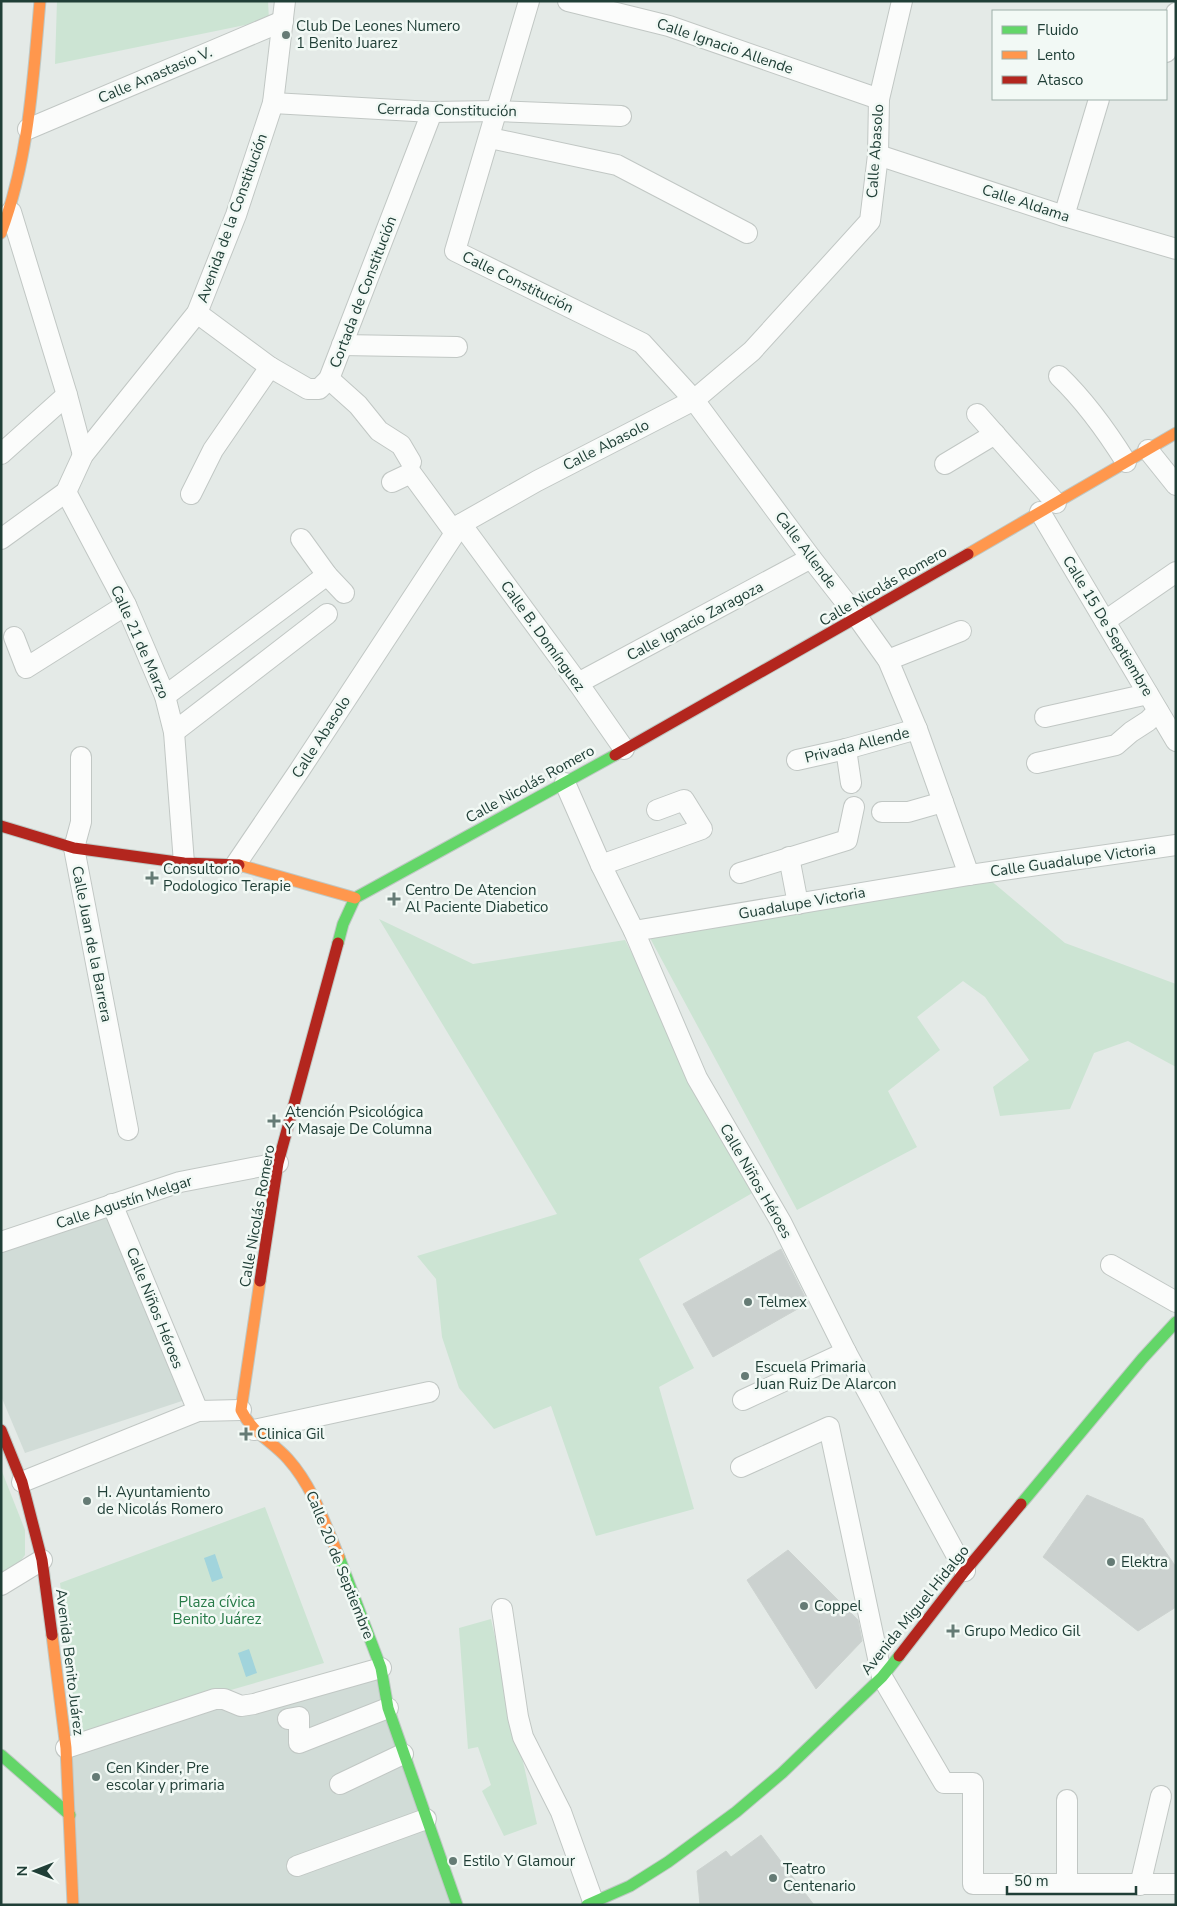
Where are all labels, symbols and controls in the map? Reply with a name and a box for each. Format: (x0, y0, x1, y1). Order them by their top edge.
legend (992, 10, 1167, 100)
street label: Calle Ignacio Allende (654, 13, 796, 79)
place label: Club De Leones Numero 1 Benito Juarez (296, 16, 460, 53)
text: Fluido (1037, 20, 1079, 40)
marker: Club De Leones Numero 1 Benito Juarez (280, 29, 292, 41)
street label: Calle Anastasio V. (95, 42, 215, 108)
text: Lento (1037, 45, 1075, 65)
text: Atasco (1037, 70, 1083, 90)
street label: Cerrada Constitución (377, 99, 517, 121)
street label: Calle Abasolo (862, 103, 888, 199)
street label: Avenida de la Constitución (192, 131, 272, 305)
street label: Calle Aldama (980, 179, 1072, 227)
street label: Cortada de Constitución (325, 213, 401, 371)
street label: Calle Constitución (459, 246, 577, 318)
street label: Calle Abasolo (559, 415, 653, 475)
street label: Calle Allende (771, 507, 842, 593)
street label: Calle Nicolás Romero (816, 541, 950, 631)
street label: Calle 15 De Septiembre (1058, 552, 1158, 700)
street label: Calle B. Domínguez (496, 577, 590, 695)
street label: Calle Ignacio Zaragoza (623, 577, 767, 665)
street label: Calle 21 de Marzo (106, 582, 174, 702)
street label: Calle Abasolo (287, 692, 355, 782)
street label: Privada Allende (803, 722, 911, 768)
street label: Calle Nicolás Romero (462, 740, 598, 828)
street label: Calle Guadalupe Victoria (989, 838, 1157, 882)
place label: Consultorio Podologico Terapie (163, 859, 291, 896)
street label: Calle Juan de la Barrera (67, 864, 117, 1024)
marker: Consultorio Podologico Terapie (145, 871, 159, 885)
place label: Centro De Atencion Al Paciente Diabetico (405, 880, 548, 917)
street label: Guadalupe Victoria (737, 882, 867, 924)
marker: Centro De Atencion Al Paciente Diabetico (387, 892, 401, 906)
place label: Atención Psicológica Y Masaje De Columna (284, 1102, 432, 1139)
marker: Atención Psicológica Y Masaje De Columna (267, 1114, 281, 1128)
street label: Calle Niños Héroes (715, 1120, 797, 1242)
street label: Calle Nicolás Romero (235, 1143, 279, 1289)
street label: Calle Agustín Melgar (53, 1170, 195, 1233)
street label: Calle Niños Héroes (122, 1244, 188, 1372)
place label: Telmex (758, 1292, 807, 1312)
marker: Telmex (742, 1296, 754, 1308)
place label: Escuela Primaria Juan Ruiz De Alarcon (754, 1357, 897, 1394)
marker: Escuela Primaria Juan Ruiz De Alarcon (739, 1370, 751, 1382)
place label: Clinica Gil (257, 1424, 325, 1444)
marker: Clinica Gil (239, 1427, 253, 1441)
place label: H. Ayuntamiento de Nicolás Romero (97, 1482, 223, 1519)
street label: Calle 20 de Septiembre (301, 1488, 379, 1642)
marker: H. Ayuntamiento de Nicolás Romero (81, 1495, 93, 1507)
street label: Avenida Miguel Hidalgo (856, 1541, 974, 1679)
place label: Elektra (1121, 1552, 1168, 1572)
marker: Elektra (1105, 1556, 1117, 1568)
street label: Avenida Benito Juárez (51, 1588, 89, 1736)
park label: Plaza cívica Benito Juárez (173, 1592, 261, 1629)
place label: Coppel (814, 1596, 862, 1616)
marker: Coppel (798, 1600, 810, 1612)
place label: Grupo Medico Gil (964, 1621, 1081, 1641)
marker: Grupo Medico Gil (946, 1624, 960, 1638)
place label: Cen Kinder, Pre escolar y primaria (106, 1758, 225, 1795)
marker: Cen Kinder, Pre escolar y primaria (90, 1771, 102, 1783)
north arrow (10, 1846, 60, 1896)
place label: Estilo Y Glamour (463, 1851, 576, 1871)
marker: Estilo Y Glamour (447, 1855, 459, 1867)
place label: Teatro Centenario (783, 1859, 856, 1896)
scale bar (1007, 1864, 1136, 1896)
text: N (13, 1866, 32, 1876)
text: 50 m (1014, 1871, 1049, 1891)
marker: Teatro Centenario (767, 1872, 779, 1884)

